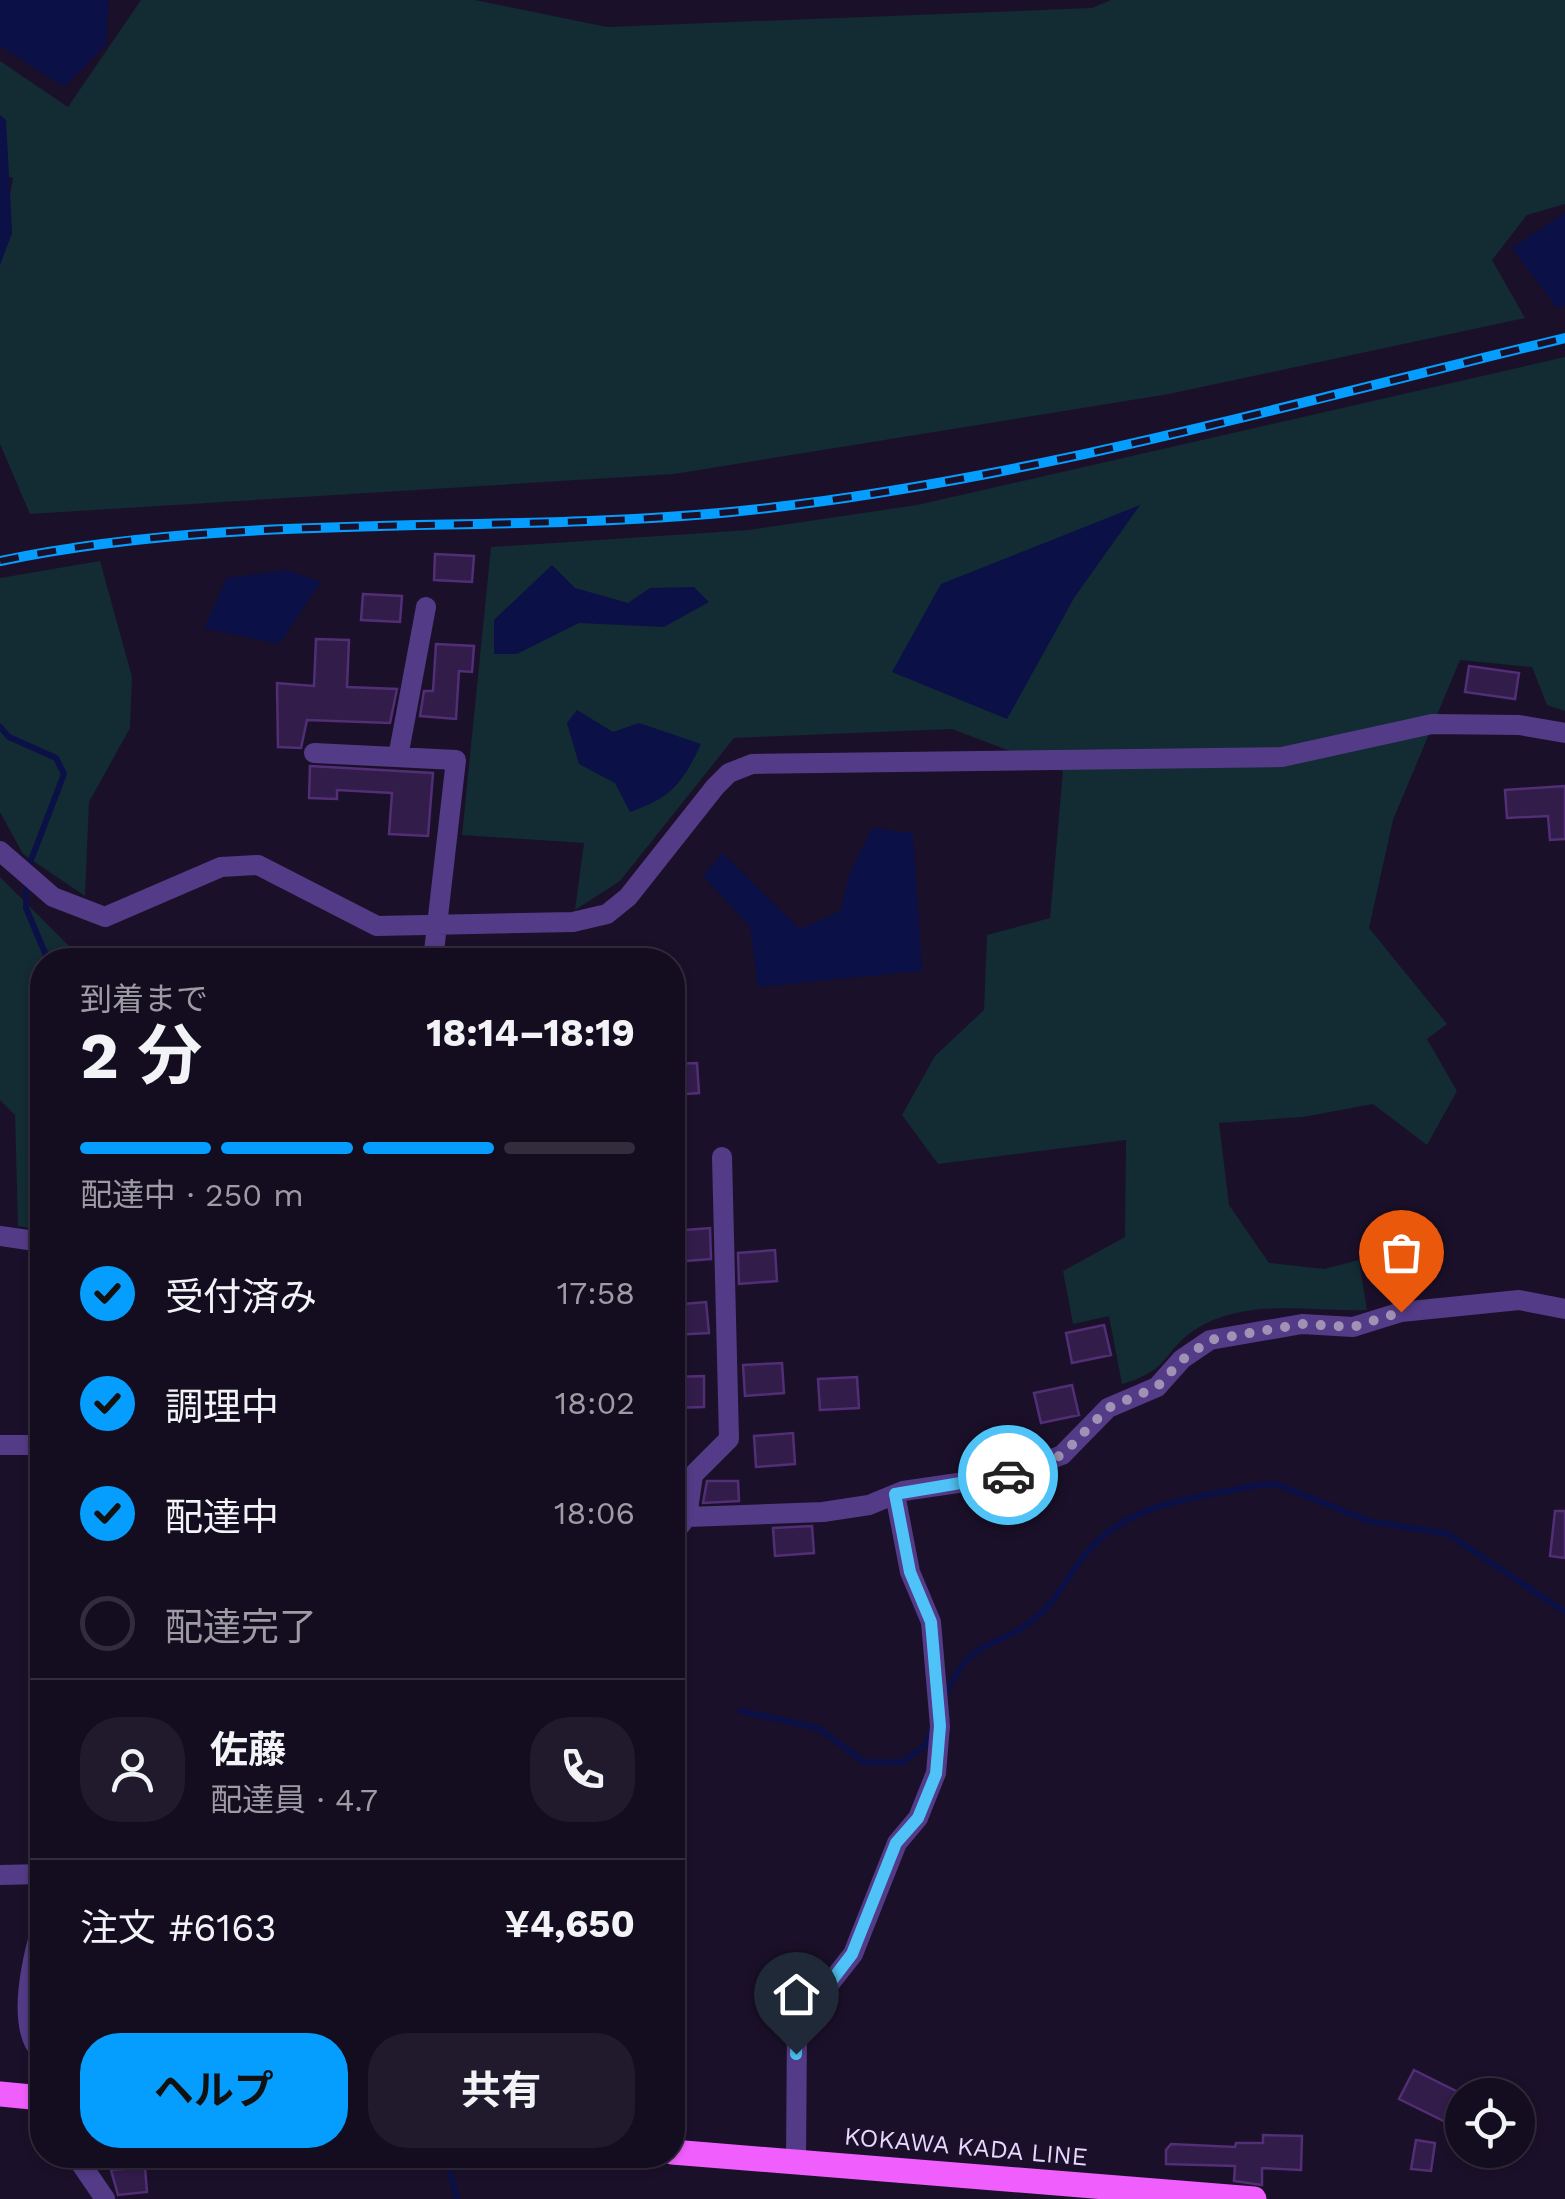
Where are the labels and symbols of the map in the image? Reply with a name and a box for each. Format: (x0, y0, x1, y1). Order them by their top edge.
pin (1359, 1210, 1444, 1313)
courier (958, 1425, 1058, 1525)
pin (754, 1952, 839, 2055)
street label: KOKAWA KADA LINE (843, 2121, 1089, 2172)

